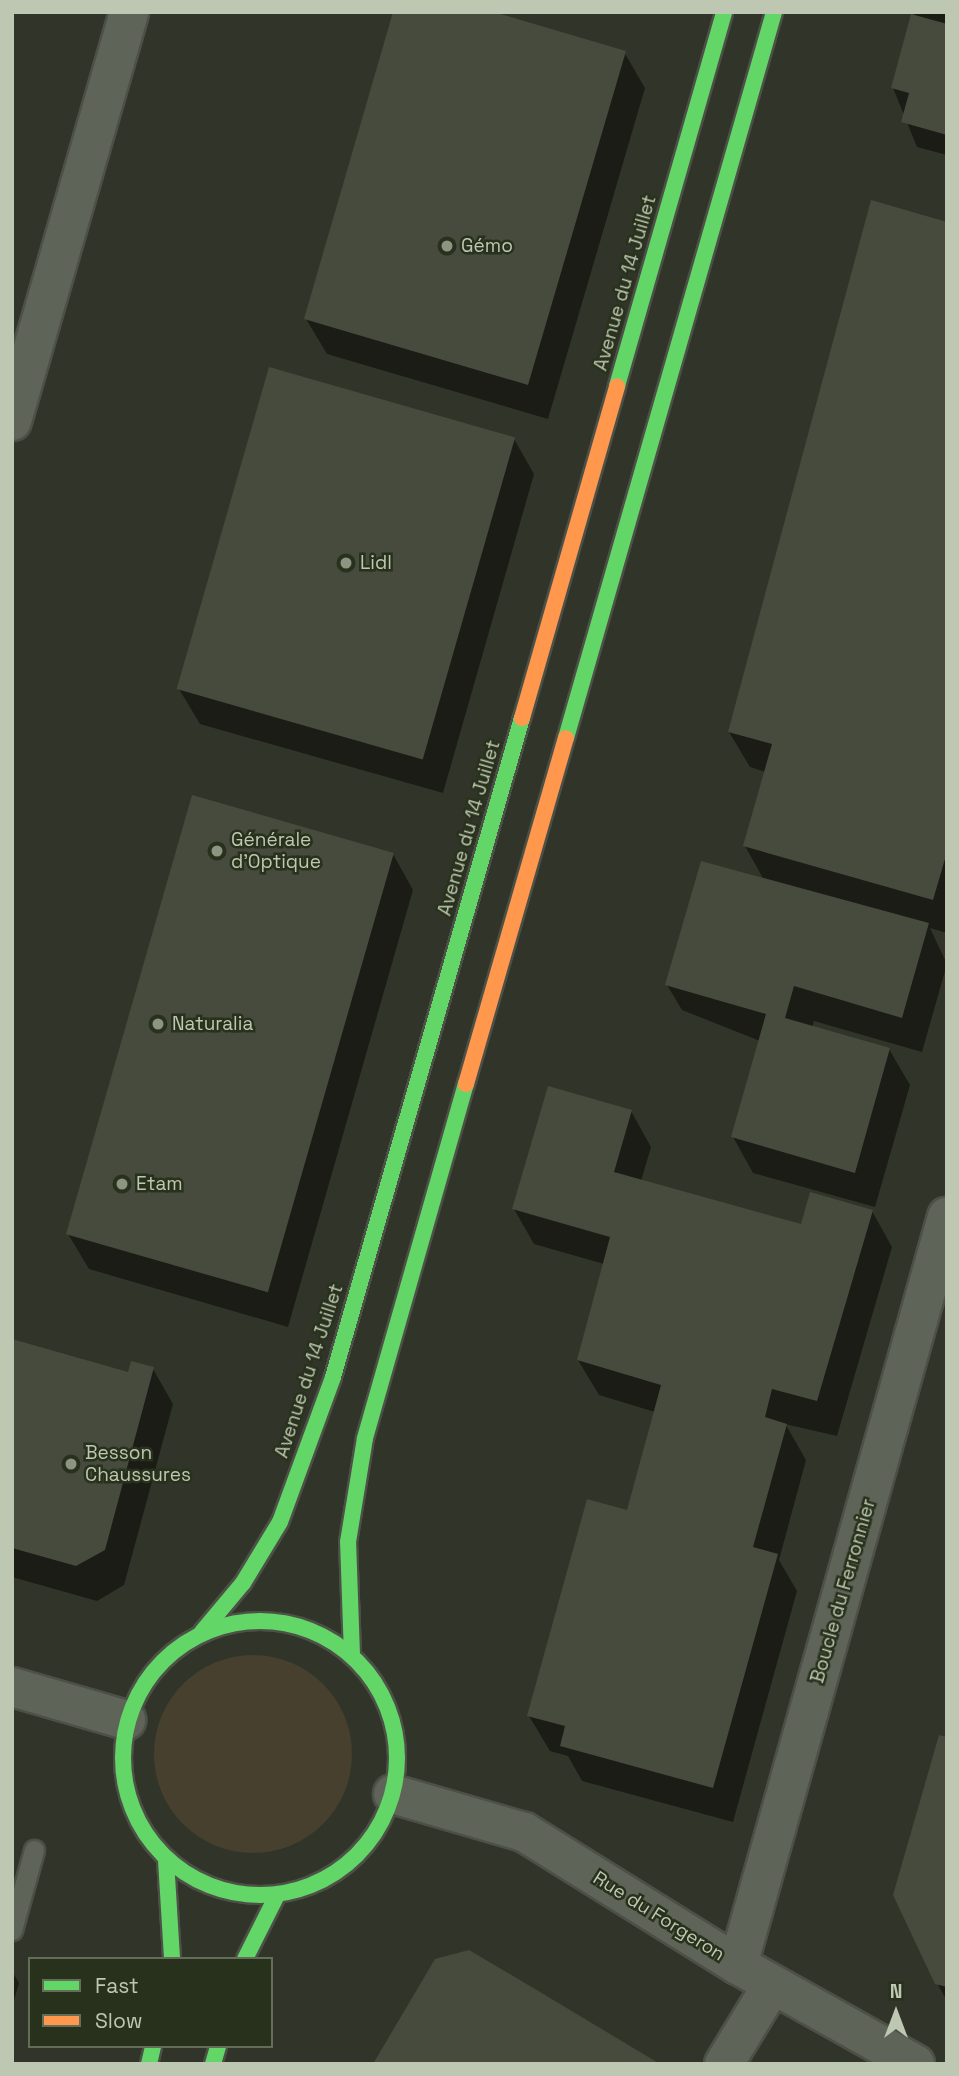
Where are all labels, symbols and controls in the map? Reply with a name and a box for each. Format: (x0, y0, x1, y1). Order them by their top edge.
street label: Avenue du 14 Juillet (589, 193, 661, 373)
place label: Gémo (461, 235, 513, 257)
marker: Gémo (439, 238, 455, 254)
place label: Lidl (360, 552, 392, 574)
marker: Lidl (338, 555, 354, 571)
street label: Avenue du 14 Juillet (433, 738, 505, 918)
place label: Générale d'Optique (231, 829, 321, 873)
marker: Générale d'Optique (209, 843, 225, 859)
place label: Naturalia (172, 1013, 253, 1035)
marker: Naturalia (150, 1016, 166, 1032)
place label: Etam (136, 1173, 183, 1195)
marker: Etam (114, 1176, 130, 1192)
street label: Avenue du 14 Juillet (270, 1281, 348, 1461)
place label: Besson Chaussures (85, 1442, 191, 1486)
marker: Besson Chaussures (63, 1456, 79, 1472)
street label: Boucle du Ferronnier (806, 1496, 880, 1686)
street label: Rue du Forgeron (589, 1866, 729, 1966)
legend (28, 1957, 273, 2048)
text: Fast (95, 1972, 139, 1999)
north arrow (861, 1978, 931, 2048)
text: N (890, 1979, 902, 2004)
text: Slow (95, 2007, 143, 2034)

